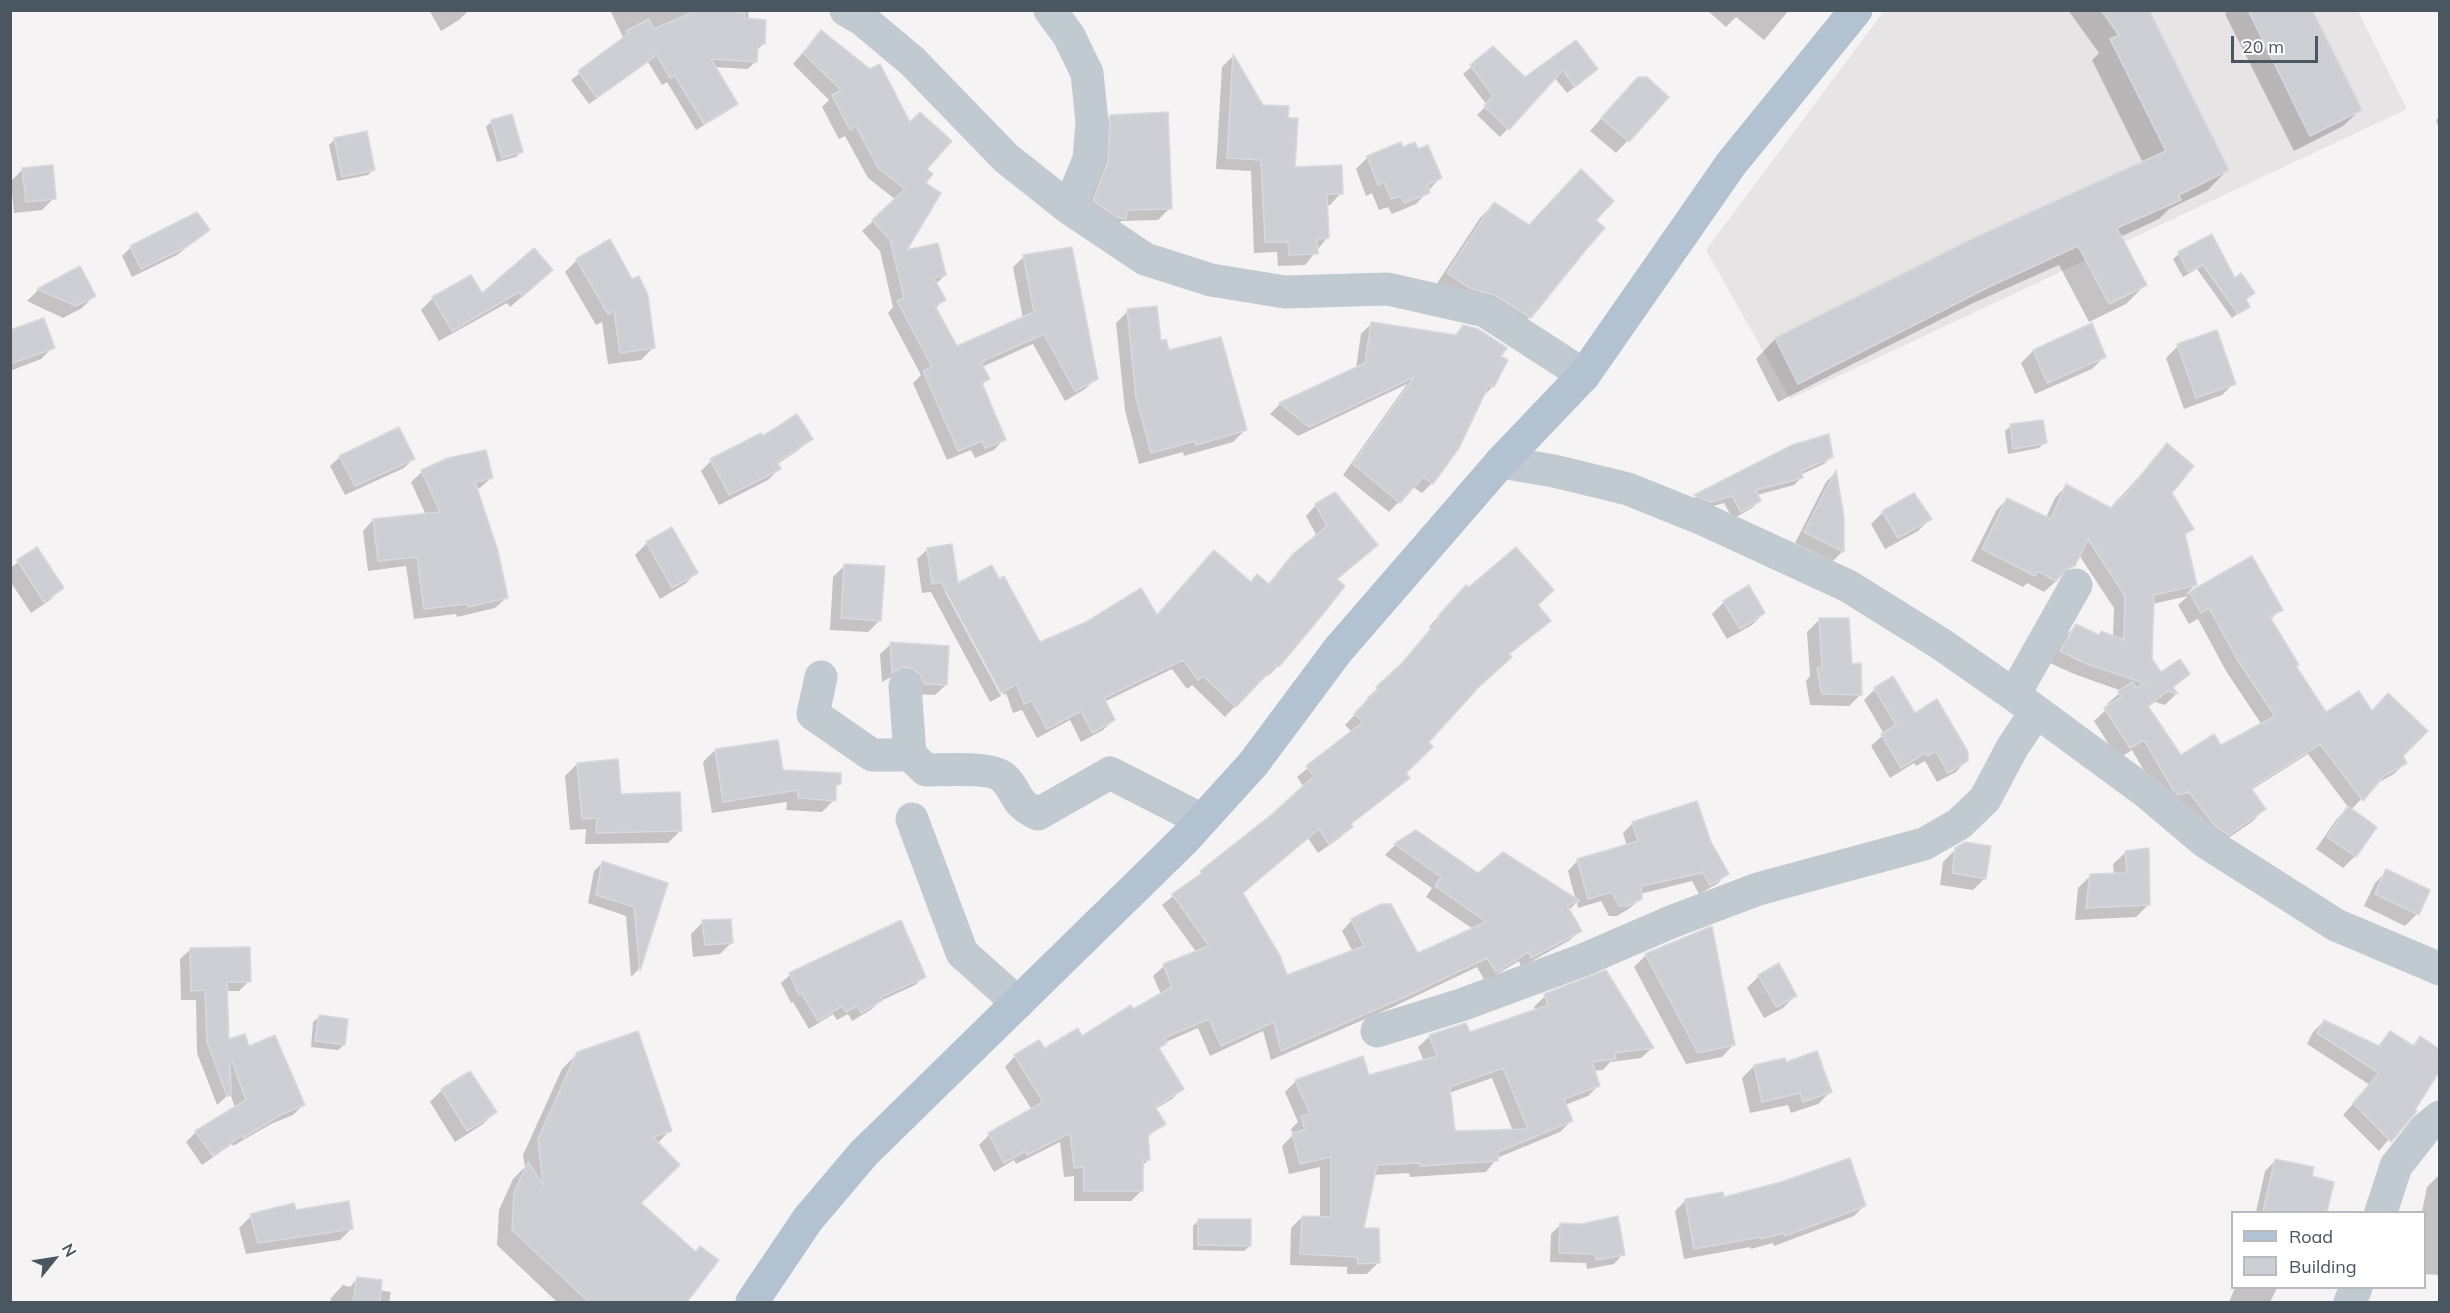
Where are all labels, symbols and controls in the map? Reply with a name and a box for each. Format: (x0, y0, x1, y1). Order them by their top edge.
scale bar (2234, 24, 2321, 62)
text: 20 m (2242, 35, 2284, 58)
legend (2231, 1211, 2426, 1289)
text: Road (2289, 1225, 2333, 1248)
north arrow (24, 1229, 84, 1289)
text: N (58, 1240, 81, 1260)
text: Building (2289, 1255, 2357, 1278)

